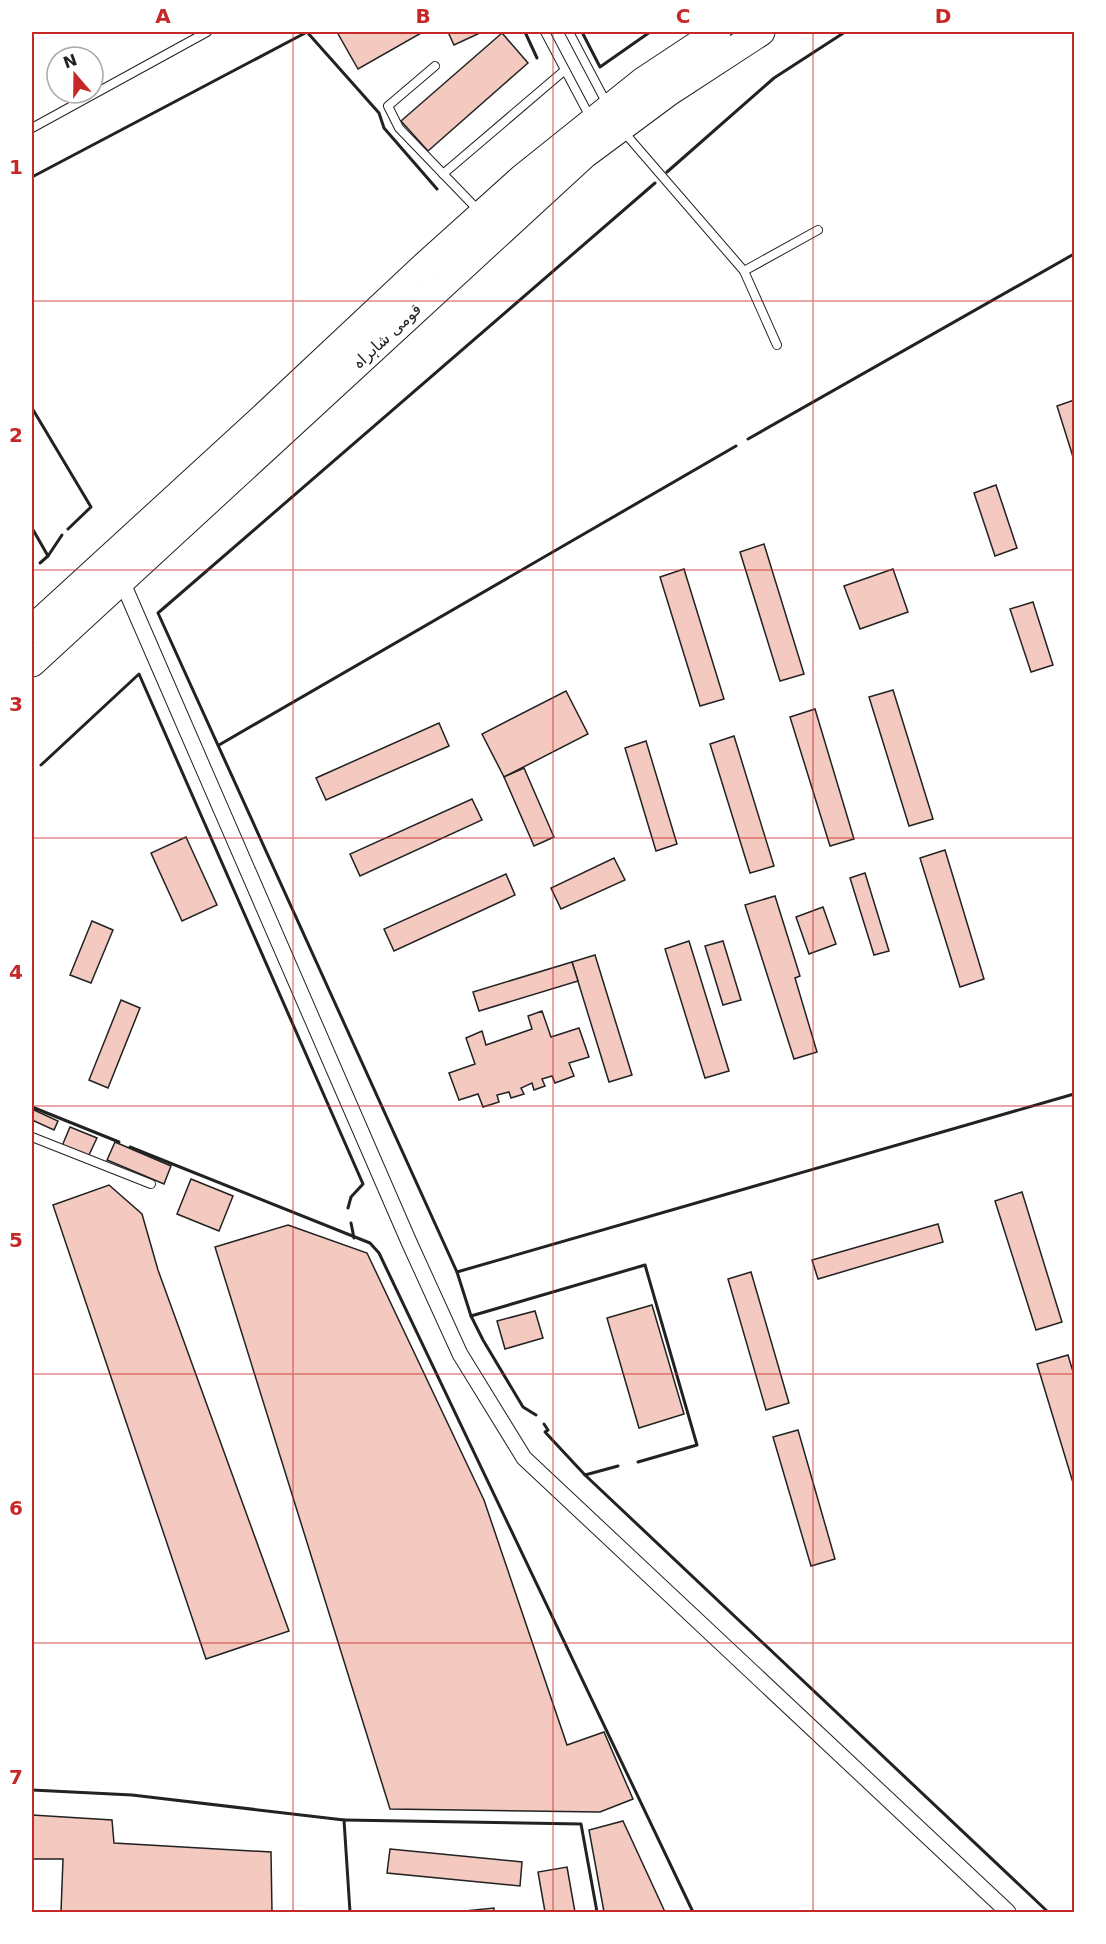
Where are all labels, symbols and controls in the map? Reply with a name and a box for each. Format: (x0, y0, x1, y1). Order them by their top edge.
text: A (155, 4, 171, 28)
text: B (415, 4, 431, 28)
text: C (676, 4, 690, 28)
text: D (935, 4, 951, 28)
north arrow (45, 45, 105, 105)
text: N (60, 50, 80, 73)
text: 1 (9, 155, 23, 179)
street label: قومی شاہراہ (349, 300, 426, 373)
text: 2 (9, 423, 23, 447)
text: 3 (9, 692, 23, 716)
text: 4 (9, 960, 23, 984)
text: 5 (9, 1228, 23, 1252)
text: 6 (9, 1496, 23, 1520)
text: 7 (9, 1765, 23, 1789)

